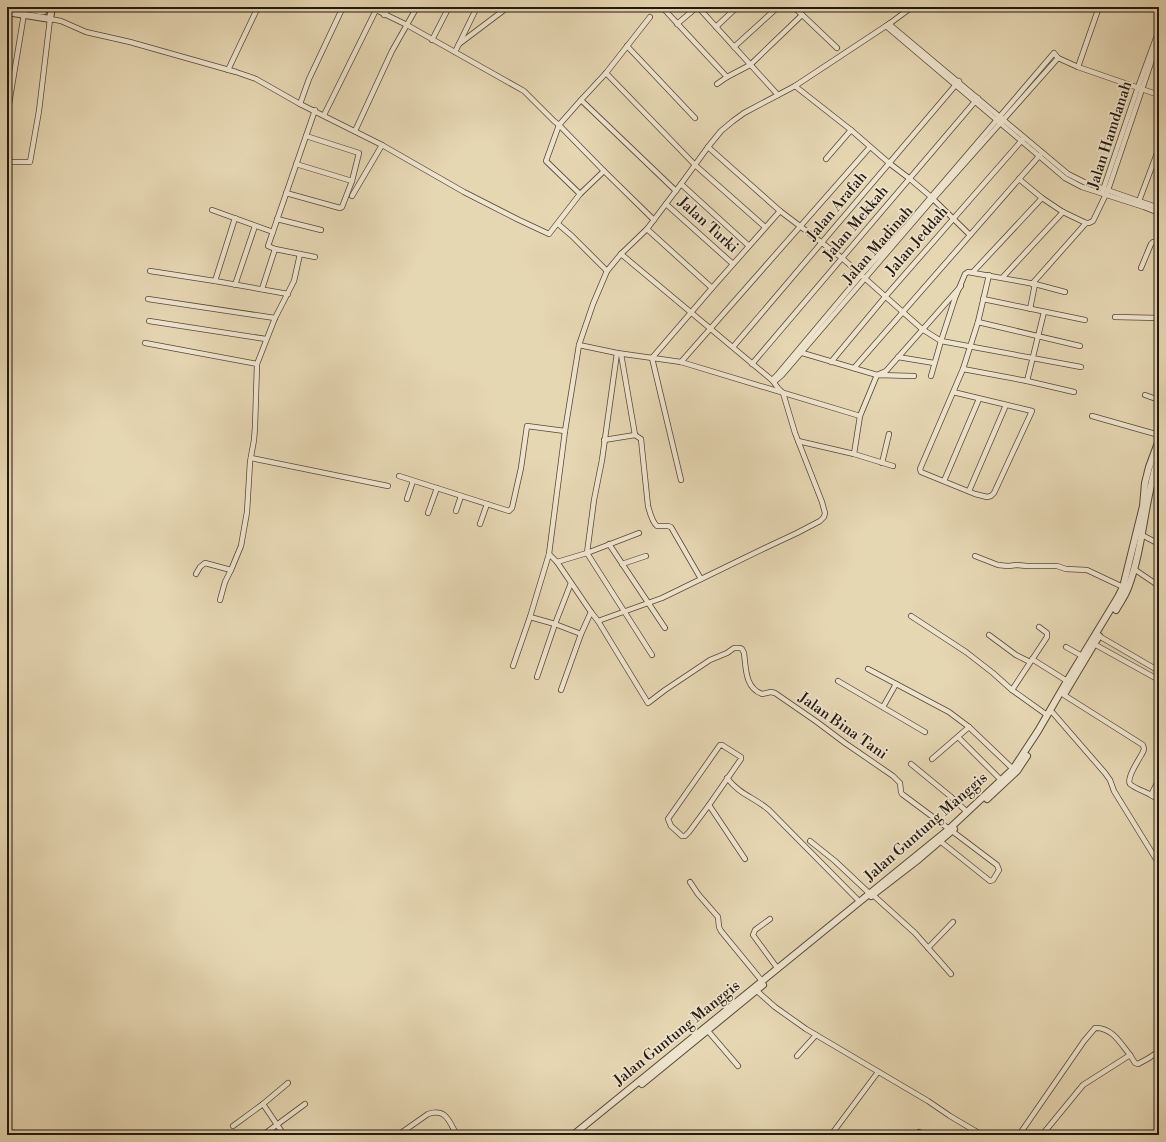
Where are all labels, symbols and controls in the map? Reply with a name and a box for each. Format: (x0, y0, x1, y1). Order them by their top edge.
street label: Jalan Hamdanah (1083, 79, 1136, 192)
street label: Jalan Arafah (802, 168, 871, 245)
street label: Jalan Mekkah (819, 182, 893, 265)
street label: Jalan Turki (673, 192, 742, 257)
street label: Jalan Madinah (838, 202, 917, 289)
street label: Jalan Jeddah (881, 202, 952, 280)
street label: Jalan Bina Tani (794, 688, 891, 764)
street label: Jalan Guntung Manggis (860, 768, 992, 886)
street label: Jalan Guntung Manggis (609, 976, 744, 1090)

